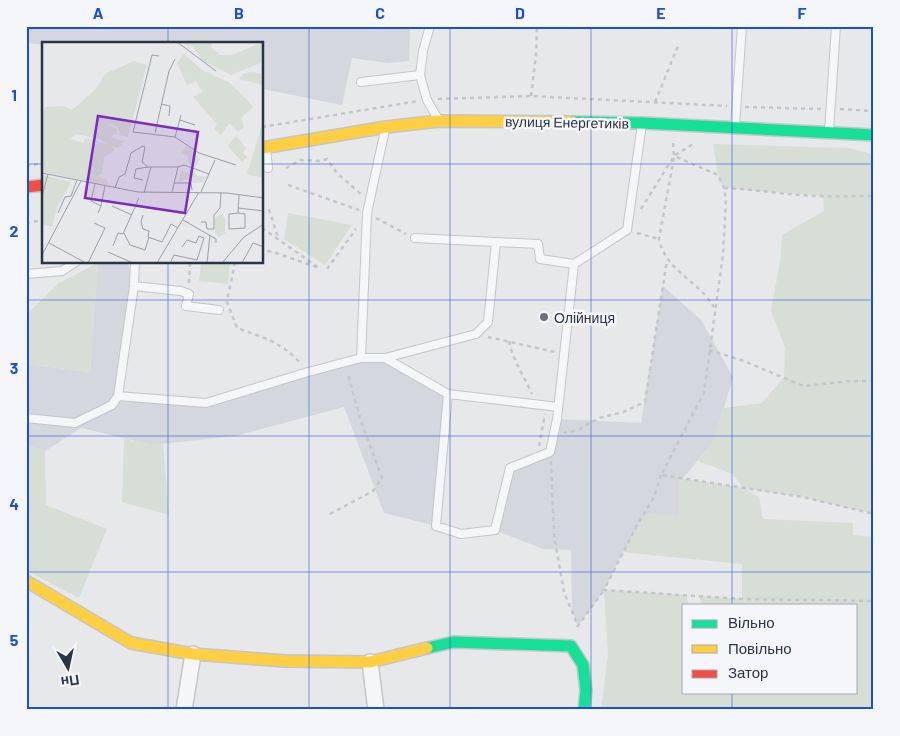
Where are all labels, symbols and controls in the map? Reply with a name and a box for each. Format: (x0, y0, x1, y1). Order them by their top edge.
text: A (93, 3, 104, 22)
text: B (234, 3, 244, 22)
text: C (375, 3, 385, 22)
text: D (515, 3, 525, 22)
text: E (656, 3, 666, 22)
text: F (798, 3, 807, 22)
inset map (42, 42, 264, 264)
text: 1 (11, 85, 17, 104)
street label: вулиця Енергетиків (505, 112, 629, 132)
text: 2 (10, 221, 19, 240)
place label: Олійниця (554, 309, 615, 326)
marker: Олійниця (538, 311, 550, 323)
text: 3 (10, 358, 18, 377)
text: 4 (9, 494, 19, 513)
legend (682, 604, 858, 694)
text: Вільно (728, 613, 775, 631)
text: 5 (10, 630, 19, 649)
text: Повільно (728, 639, 792, 657)
north arrow (42, 644, 92, 694)
text: Затор (728, 663, 768, 681)
text: Пн (60, 671, 81, 691)

